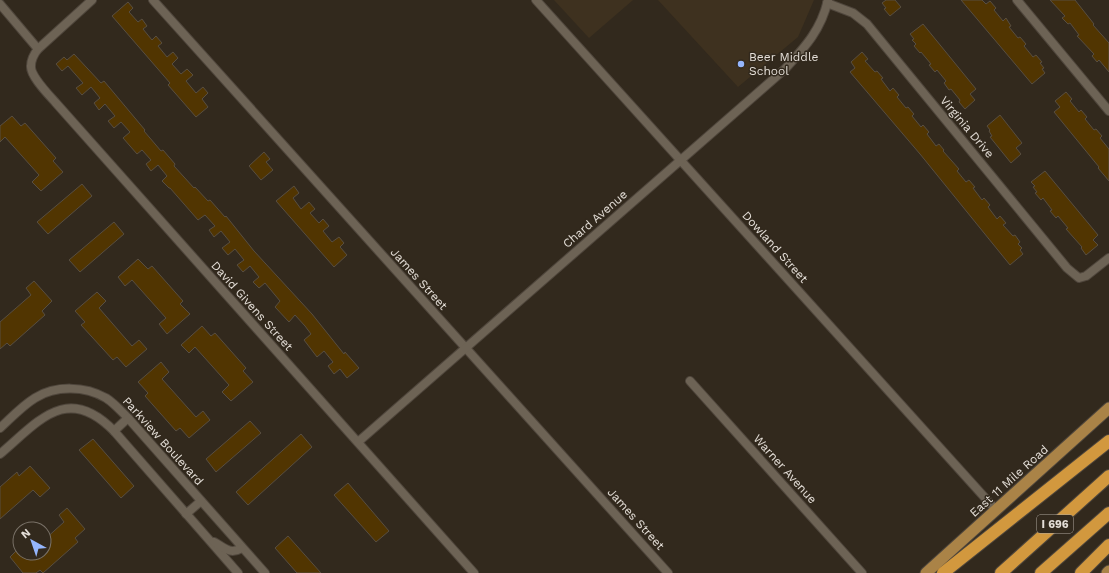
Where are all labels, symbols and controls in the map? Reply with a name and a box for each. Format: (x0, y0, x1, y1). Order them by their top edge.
place label: Beer Middle School (749, 50, 819, 78)
marker: Beer Middle School (736, 59, 746, 69)
street label: Virginia Drive (937, 93, 997, 161)
street label: Chard Avenue (560, 187, 630, 251)
street label: Dowland Street (739, 208, 811, 286)
street label: James Street (388, 245, 450, 313)
street label: David Givens Street (208, 258, 296, 354)
street label: Parkview Boulevard (120, 394, 206, 488)
street label: Warner Avenue (750, 432, 820, 506)
street label: East 11 Mile Road (967, 442, 1051, 520)
street label: James Street (605, 485, 667, 553)
road number: I 696 (1037, 515, 1073, 533)
north arrow (12, 521, 52, 561)
text: N (19, 526, 33, 541)

